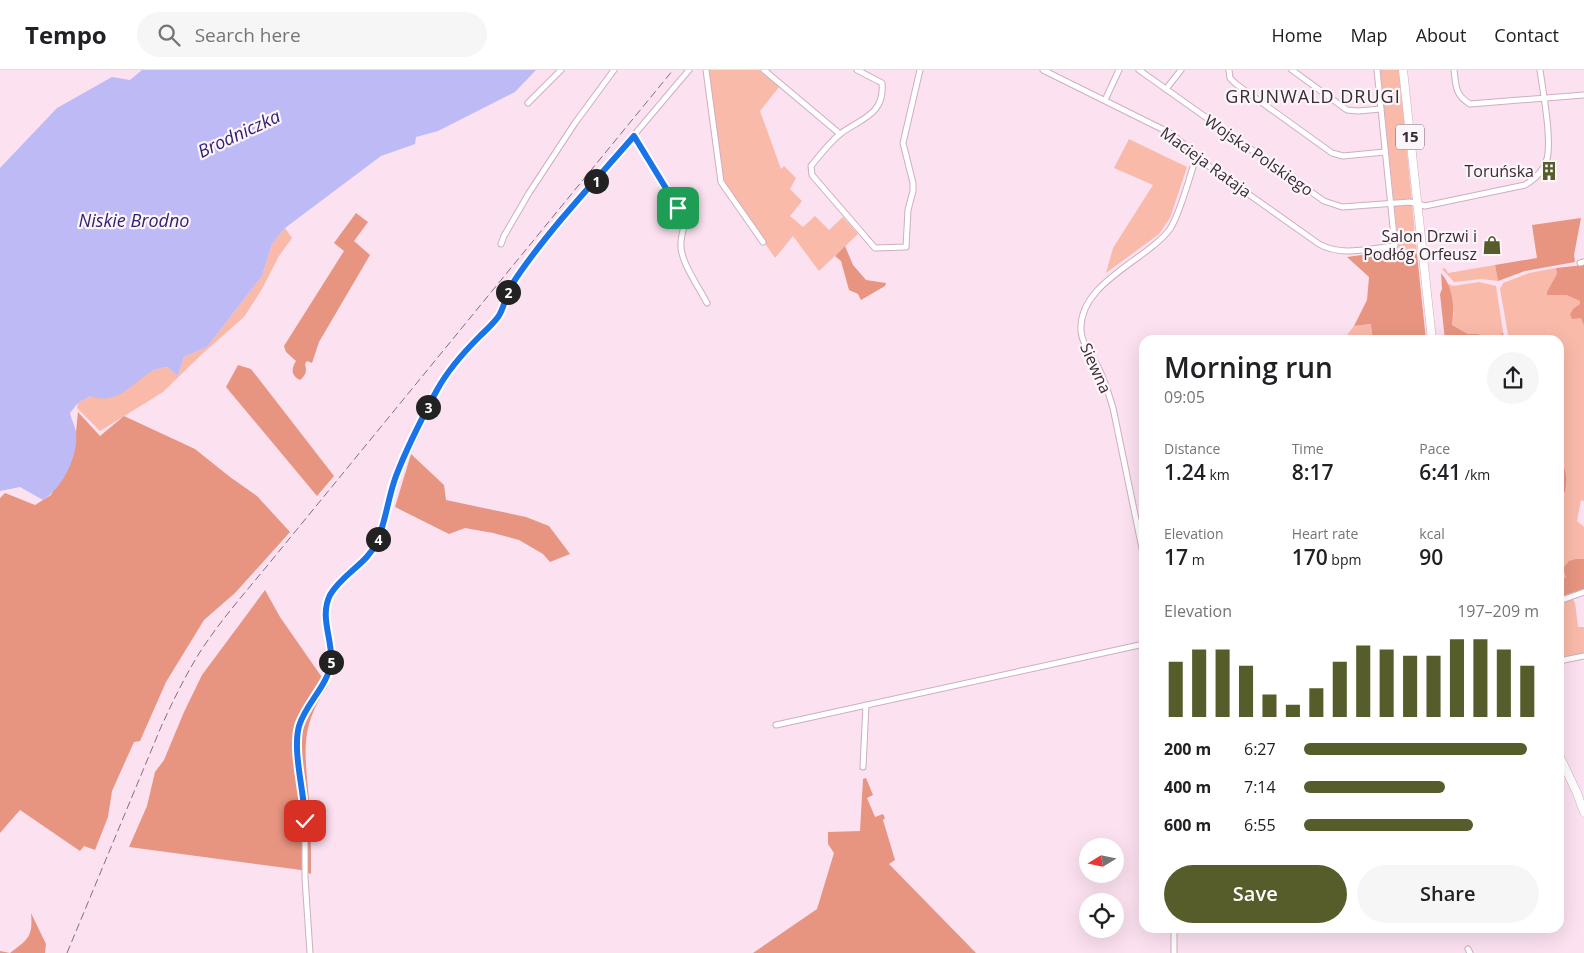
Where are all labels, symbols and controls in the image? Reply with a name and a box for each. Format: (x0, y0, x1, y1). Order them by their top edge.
search box (137, 12, 487, 57)
text: Tempo (25, 18, 107, 51)
icon: search (155, 21, 183, 49)
text: Search here (195, 22, 301, 48)
text: Home (1272, 23, 1322, 47)
text: Map (1350, 23, 1388, 47)
text: About (1416, 23, 1466, 47)
text: Contact (1494, 23, 1559, 47)
district label: GRUNWALD DRUGI (1225, 84, 1401, 108)
water label: Brodniczka (193, 104, 284, 163)
street label: Wojska Polskiego (1200, 109, 1318, 201)
street label: Macieja Rataja (1156, 122, 1256, 202)
road number: 15 (1396, 124, 1424, 150)
place label: Toruńska (1464, 160, 1534, 182)
building icon: Toruńska (1538, 160, 1560, 182)
pin: 1 (584, 168, 608, 194)
text: 1 (592, 172, 601, 191)
pin (657, 187, 699, 229)
icon: arrive (664, 194, 692, 222)
water label: Niskie Brodno (79, 208, 189, 232)
place label: Salon Drzwi i Podłóg Orfeusz (1363, 225, 1477, 265)
shop icon: Salon Drzwi i Podłóg Orfeusz (1481, 234, 1503, 256)
pin: 2 (496, 280, 520, 304)
text: 2 (504, 283, 513, 302)
street label: Siewna (1075, 339, 1117, 397)
text: Morning run (1164, 348, 1333, 386)
button: share (1487, 352, 1539, 404)
text: 09:05 (1164, 386, 1205, 408)
pin: 3 (416, 394, 440, 420)
text: 3 (424, 398, 433, 417)
text: Distance (1164, 439, 1220, 458)
text: Time (1292, 439, 1324, 458)
text: Pace (1419, 439, 1450, 458)
text: 1.24 (1164, 458, 1206, 486)
text: 8:17 (1292, 458, 1333, 486)
text: 6:41 (1419, 458, 1461, 486)
text: km (1206, 465, 1230, 484)
text: /km (1461, 465, 1490, 484)
text: Elevation (1164, 524, 1223, 543)
text: Heart rate (1292, 524, 1358, 543)
text: kcal (1419, 524, 1445, 543)
pin: 4 (366, 526, 390, 552)
text: 4 (374, 530, 383, 549)
text: 17 (1164, 543, 1188, 571)
text: 170 (1292, 543, 1328, 571)
text: 90 (1419, 543, 1443, 571)
text: m (1188, 550, 1205, 569)
text: bpm (1328, 550, 1361, 569)
text: Elevation (1164, 600, 1232, 622)
text: 197–209 m (1457, 600, 1539, 622)
pin: 5 (318, 650, 344, 674)
text: 5 (327, 653, 336, 672)
text: 200 m (1164, 738, 1211, 760)
text: 6:27 (1244, 738, 1276, 760)
text: 400 m (1164, 776, 1211, 798)
text: 7:14 (1244, 776, 1276, 798)
pin (284, 800, 326, 842)
icon: check (291, 807, 319, 835)
text: 600 m (1164, 814, 1211, 836)
text: 6:55 (1244, 814, 1276, 836)
north arrow (1079, 838, 1124, 882)
map controls (1079, 838, 1124, 938)
button: Save (1164, 865, 1347, 923)
button: Share (1357, 865, 1539, 923)
button: locate (1079, 893, 1124, 938)

